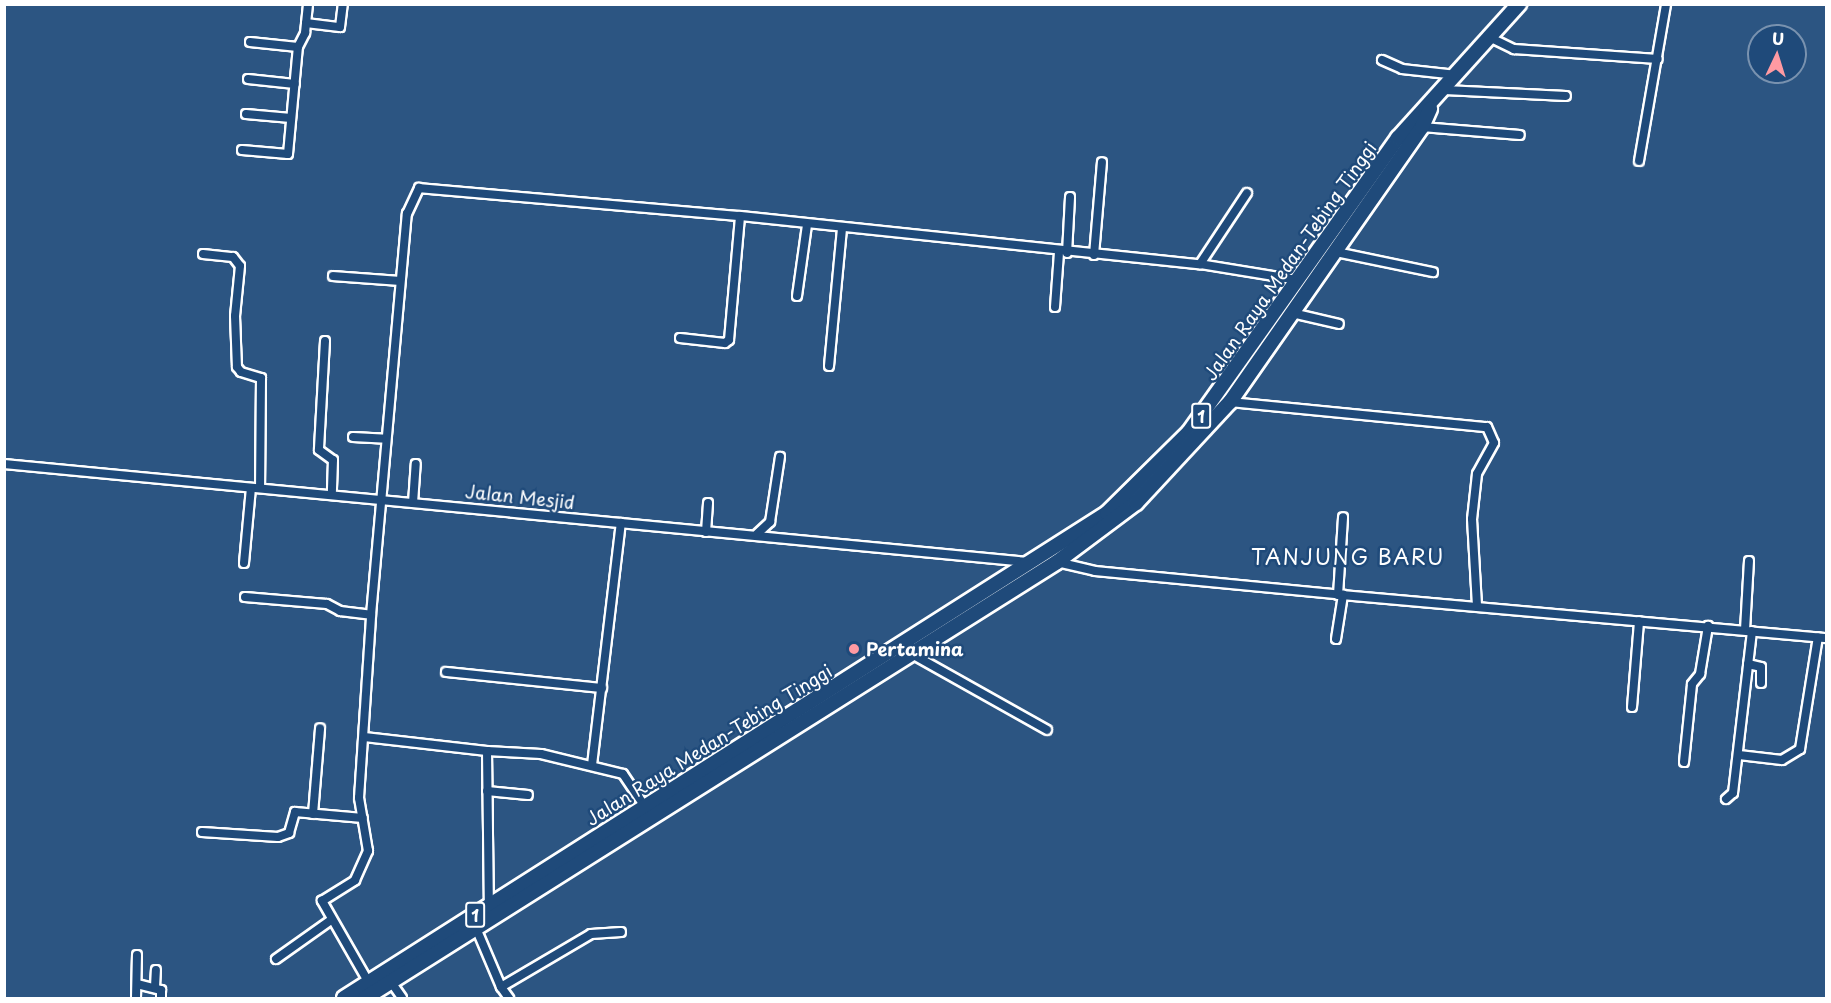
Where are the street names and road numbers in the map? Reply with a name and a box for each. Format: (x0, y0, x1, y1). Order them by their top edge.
street label: Jalan Raya Medan-Tebing Tinggi (1199, 138, 1381, 384)
road number: 1 (1190, 403, 1212, 429)
street label: Jalan Mesjid (464, 480, 576, 514)
street label: Jalan Raya Medan-Tebing Tinggi (582, 660, 836, 830)
road number: 1 (464, 902, 486, 928)

